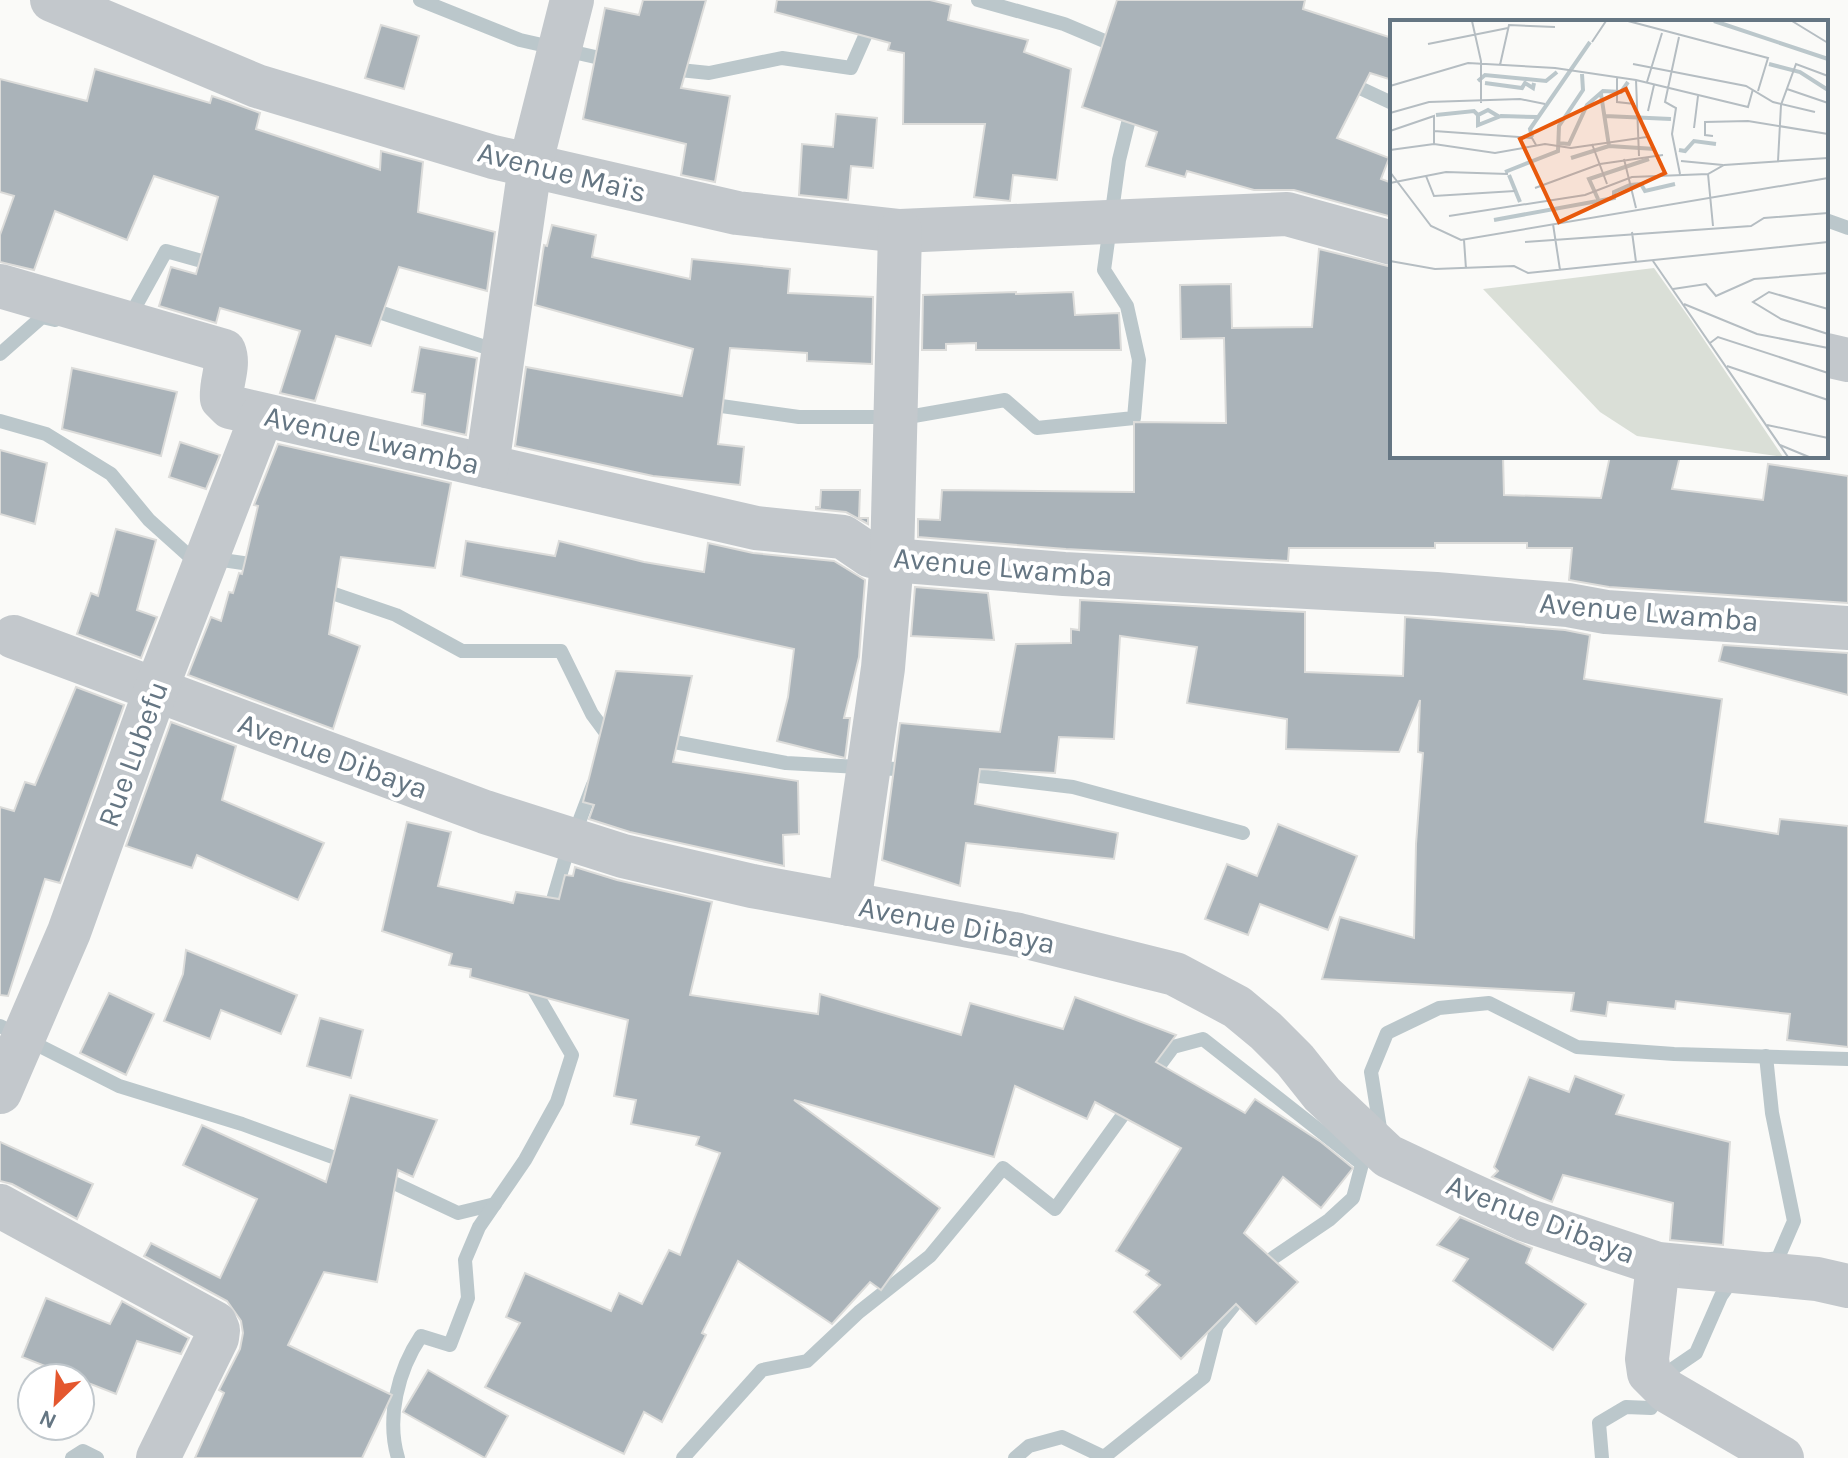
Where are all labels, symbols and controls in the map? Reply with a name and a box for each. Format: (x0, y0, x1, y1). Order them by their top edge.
inset map (1390, 20, 1828, 458)
street label: Avenue Maïs (474, 134, 650, 210)
street label: Avenue Lwamba (261, 398, 483, 482)
street label: Avenue Lwamba (892, 539, 1114, 595)
street label: Avenue Lwamba (1538, 584, 1760, 640)
street label: Rue Lubefu (90, 676, 176, 832)
street label: Avenue Dibaya (233, 705, 433, 807)
street label: Avenue Dibaya (856, 888, 1058, 962)
street label: Avenue Dibaya (1441, 1166, 1641, 1272)
north arrow (16, 1362, 96, 1442)
text: N (35, 1404, 61, 1434)

